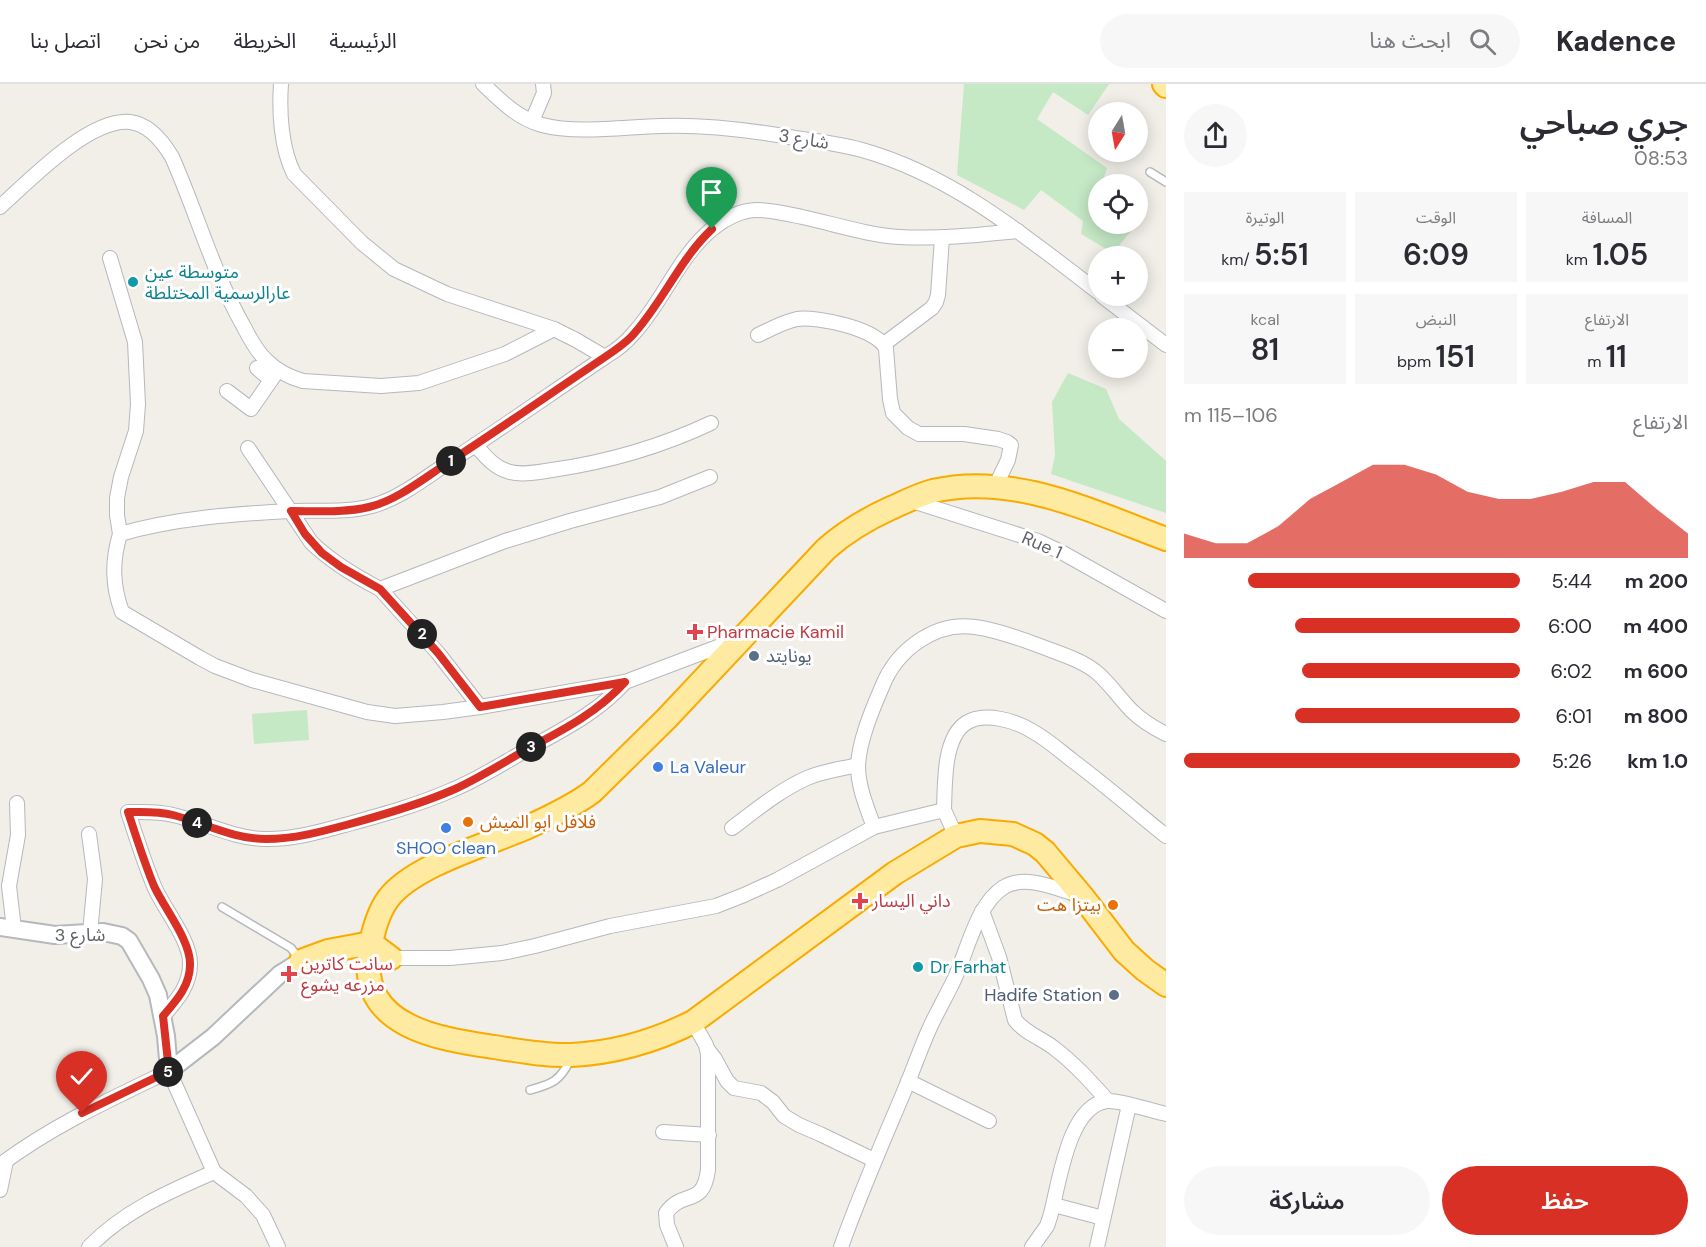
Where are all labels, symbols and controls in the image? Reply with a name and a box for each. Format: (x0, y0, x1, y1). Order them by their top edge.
search box (1100, 14, 1520, 68)
text: Kadence (1556, 23, 1676, 60)
icon: search (1466, 25, 1499, 58)
text: ابحث هنا (1369, 26, 1451, 55)
text: اتصل بنا (30, 27, 101, 55)
text: من نحن (134, 27, 200, 55)
text: الخريطة (233, 27, 296, 55)
text: الرئيسية (329, 27, 397, 55)
text: جري صباحي (1520, 101, 1688, 144)
north arrow (1088, 102, 1148, 162)
map controls (1088, 102, 1148, 378)
button: share (1184, 104, 1247, 167)
street label: شارع 3 (777, 123, 831, 157)
text: 08:53 (1634, 145, 1688, 171)
pin (686, 167, 737, 229)
button: locate (1088, 174, 1148, 234)
icon: arrive (695, 176, 728, 209)
text: الوتيرة (1246, 207, 1284, 228)
text: الوقت (1416, 207, 1456, 228)
text: المسافة (1582, 207, 1632, 228)
text: 5:51 (1254, 235, 1309, 274)
text: 6:09 (1403, 235, 1469, 274)
text: 1.05 (1592, 235, 1648, 274)
button: + (1088, 246, 1148, 306)
text: /km (1221, 249, 1254, 270)
text: km (1566, 249, 1592, 270)
place label: متوسطة عين عارالرسمية المختلطة (145, 260, 290, 305)
marker: متوسطة عين عارالرسمية المختلطة (126, 275, 140, 289)
text: kcal (1251, 309, 1279, 330)
text: النبض (1416, 309, 1456, 330)
text: الارتفاع (1585, 309, 1629, 330)
button: − (1088, 318, 1148, 378)
text: 81 (1251, 330, 1279, 369)
text: 151 (1436, 337, 1475, 376)
text: 11 (1606, 337, 1627, 376)
text: bpm (1397, 351, 1436, 372)
text: m (1587, 351, 1606, 372)
text: 106–115 m (1184, 402, 1278, 428)
text: الارتفاع (1633, 409, 1688, 435)
pin: 1 (436, 446, 466, 476)
text: 1 (448, 450, 454, 471)
street label: Rue 1 (1018, 526, 1066, 564)
text: 5:44 (1551, 568, 1592, 594)
text: 200 m (1625, 568, 1688, 594)
text: 6:00 (1548, 613, 1592, 639)
text: 400 m (1623, 613, 1688, 639)
pin: 2 (407, 619, 437, 649)
place label: Pharmacie Kamil (707, 620, 844, 644)
text: 2 (417, 623, 427, 644)
marker: Pharmacie Kamil (688, 625, 702, 639)
place label: يونايتد (766, 644, 812, 668)
marker: يونايتد (747, 649, 761, 663)
text: 6:02 (1550, 658, 1592, 684)
text: 600 m (1624, 658, 1688, 684)
text: 6:01 (1555, 703, 1592, 729)
text: 800 m (1624, 703, 1688, 729)
pin: 3 (516, 732, 546, 762)
text: 3 (526, 736, 536, 757)
text: 5:26 (1552, 748, 1592, 774)
text: 1.0 km (1627, 748, 1688, 774)
place label: La Valeur (670, 755, 746, 779)
marker: La Valeur (651, 760, 665, 774)
pin: 4 (182, 808, 212, 838)
place label: فلافل ابو الميش (480, 810, 596, 834)
text: 4 (192, 812, 202, 833)
marker: فلافل ابو الميش (461, 815, 475, 829)
marker: SHOO clean (439, 821, 453, 835)
place label: SHOO clean (396, 836, 496, 860)
place label: داني اليسار (871, 889, 951, 914)
place label: بيتزا هت (1037, 893, 1101, 917)
marker: داني اليسار (853, 894, 867, 908)
marker: بيتزا هت (1106, 898, 1120, 912)
street label: شارع 3 (55, 923, 105, 949)
place label: سانت كاترين مزرعه يشوع (301, 952, 393, 999)
place label: Dr Farhat (930, 955, 1006, 979)
marker: Dr Farhat (911, 960, 925, 974)
marker: سانت كاترين مزرعه يشوع (282, 967, 296, 981)
place label: Hadife Station (984, 983, 1102, 1007)
marker: Hadife Station (1107, 988, 1121, 1002)
pin (56, 1051, 107, 1113)
pin: 5 (153, 1057, 183, 1087)
icon: check (65, 1060, 98, 1093)
text: 5 (163, 1061, 173, 1082)
button: مشاركة (1184, 1166, 1430, 1235)
button: حفظ (1442, 1166, 1688, 1235)

